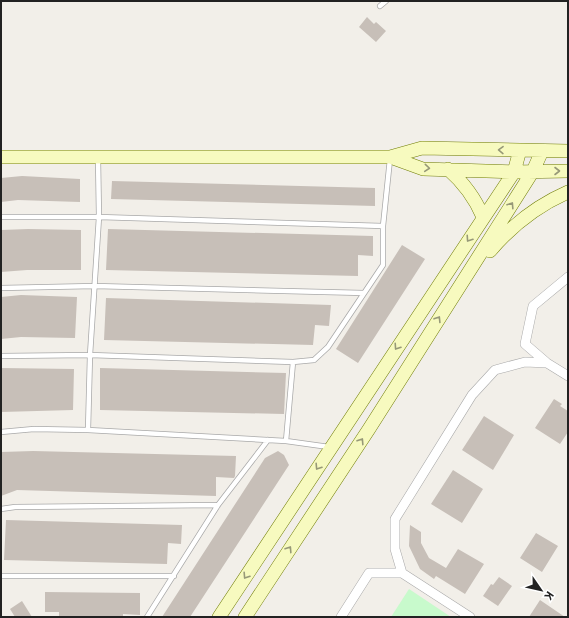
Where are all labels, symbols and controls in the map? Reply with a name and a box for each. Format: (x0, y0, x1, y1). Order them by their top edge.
one-way arrow (498, 146, 504, 154)
one-way arrow (424, 164, 430, 173)
one-way arrow (554, 167, 560, 175)
one-way arrow (506, 202, 514, 209)
one-way arrow (466, 235, 474, 242)
one-way arrow (433, 316, 441, 323)
one-way arrow (395, 343, 402, 350)
one-way arrow (356, 438, 364, 445)
one-way arrow (315, 463, 322, 470)
one-way arrow (285, 547, 292, 554)
north arrow (521, 570, 561, 610)
one-way arrow (243, 572, 251, 579)
text: K (541, 589, 558, 604)

